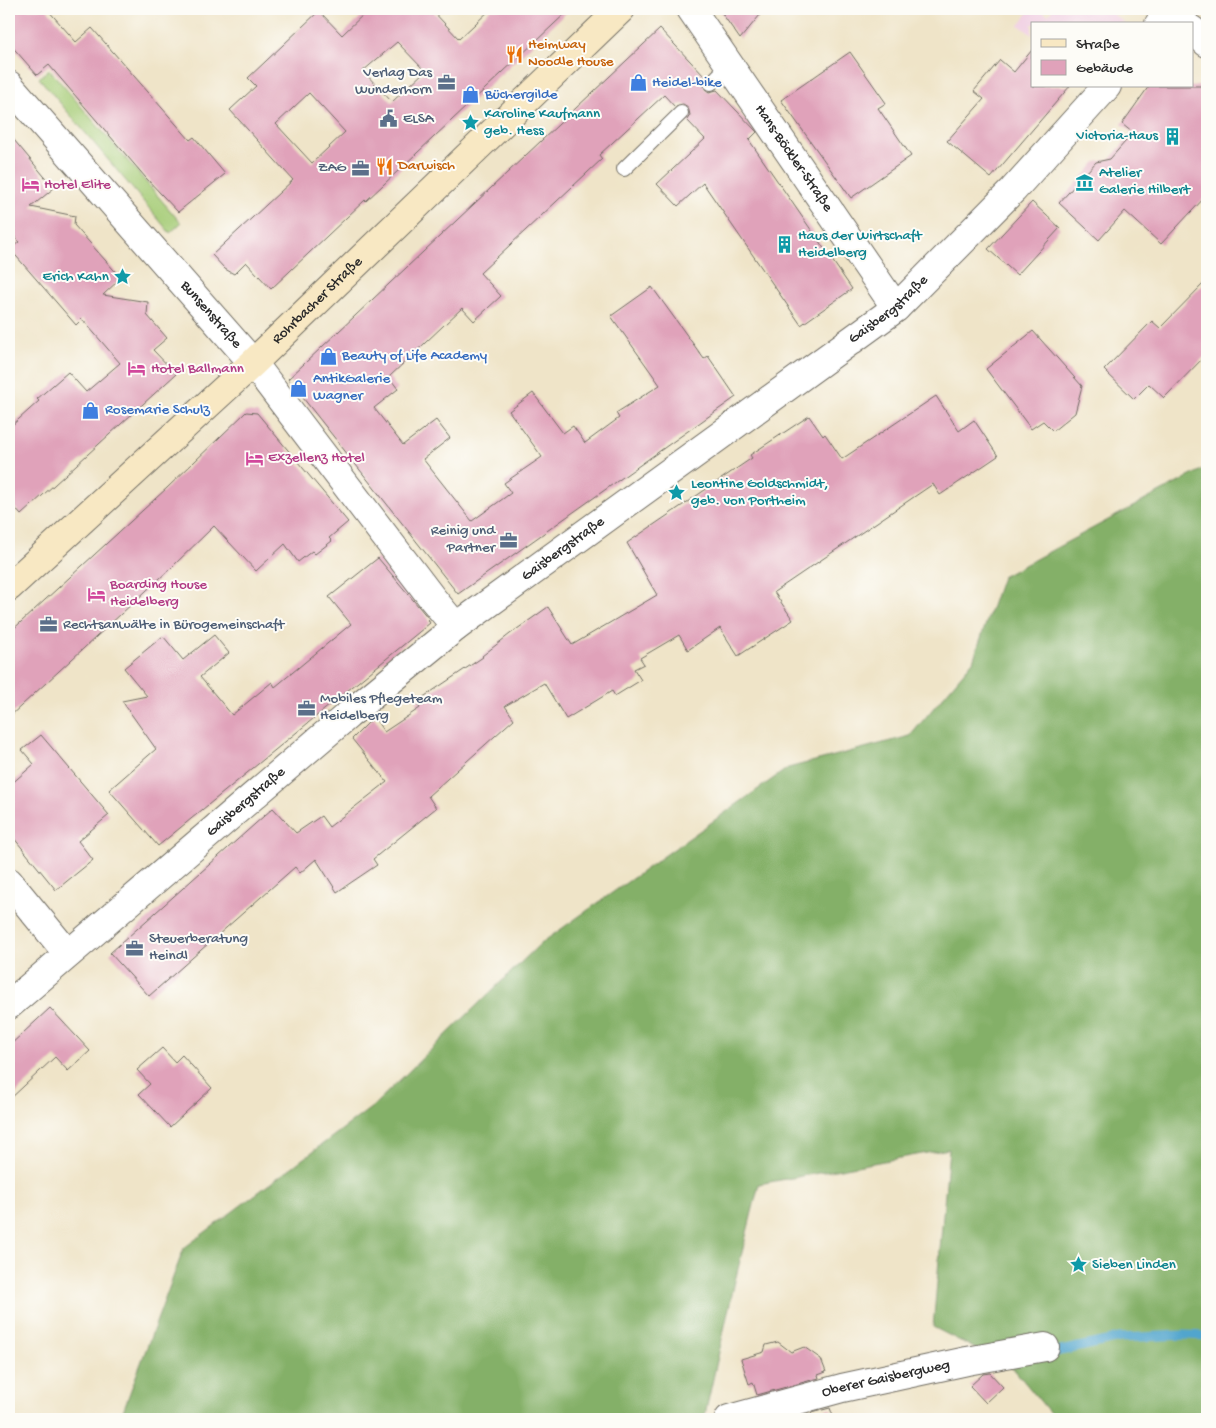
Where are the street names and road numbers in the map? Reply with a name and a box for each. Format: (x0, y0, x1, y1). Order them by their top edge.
street label: Hans-Böckler-Straße (750, 101, 837, 216)
street label: Rohrbacher Straße (269, 253, 367, 348)
street label: Gaisbergstraße (845, 271, 932, 348)
street label: Bunsenstraße (176, 277, 246, 353)
street label: Gaisbergstraße (518, 513, 609, 585)
street label: Gaisbergstraße (203, 763, 289, 841)
street label: Oberer Gaisbergweg (820, 1356, 952, 1402)

